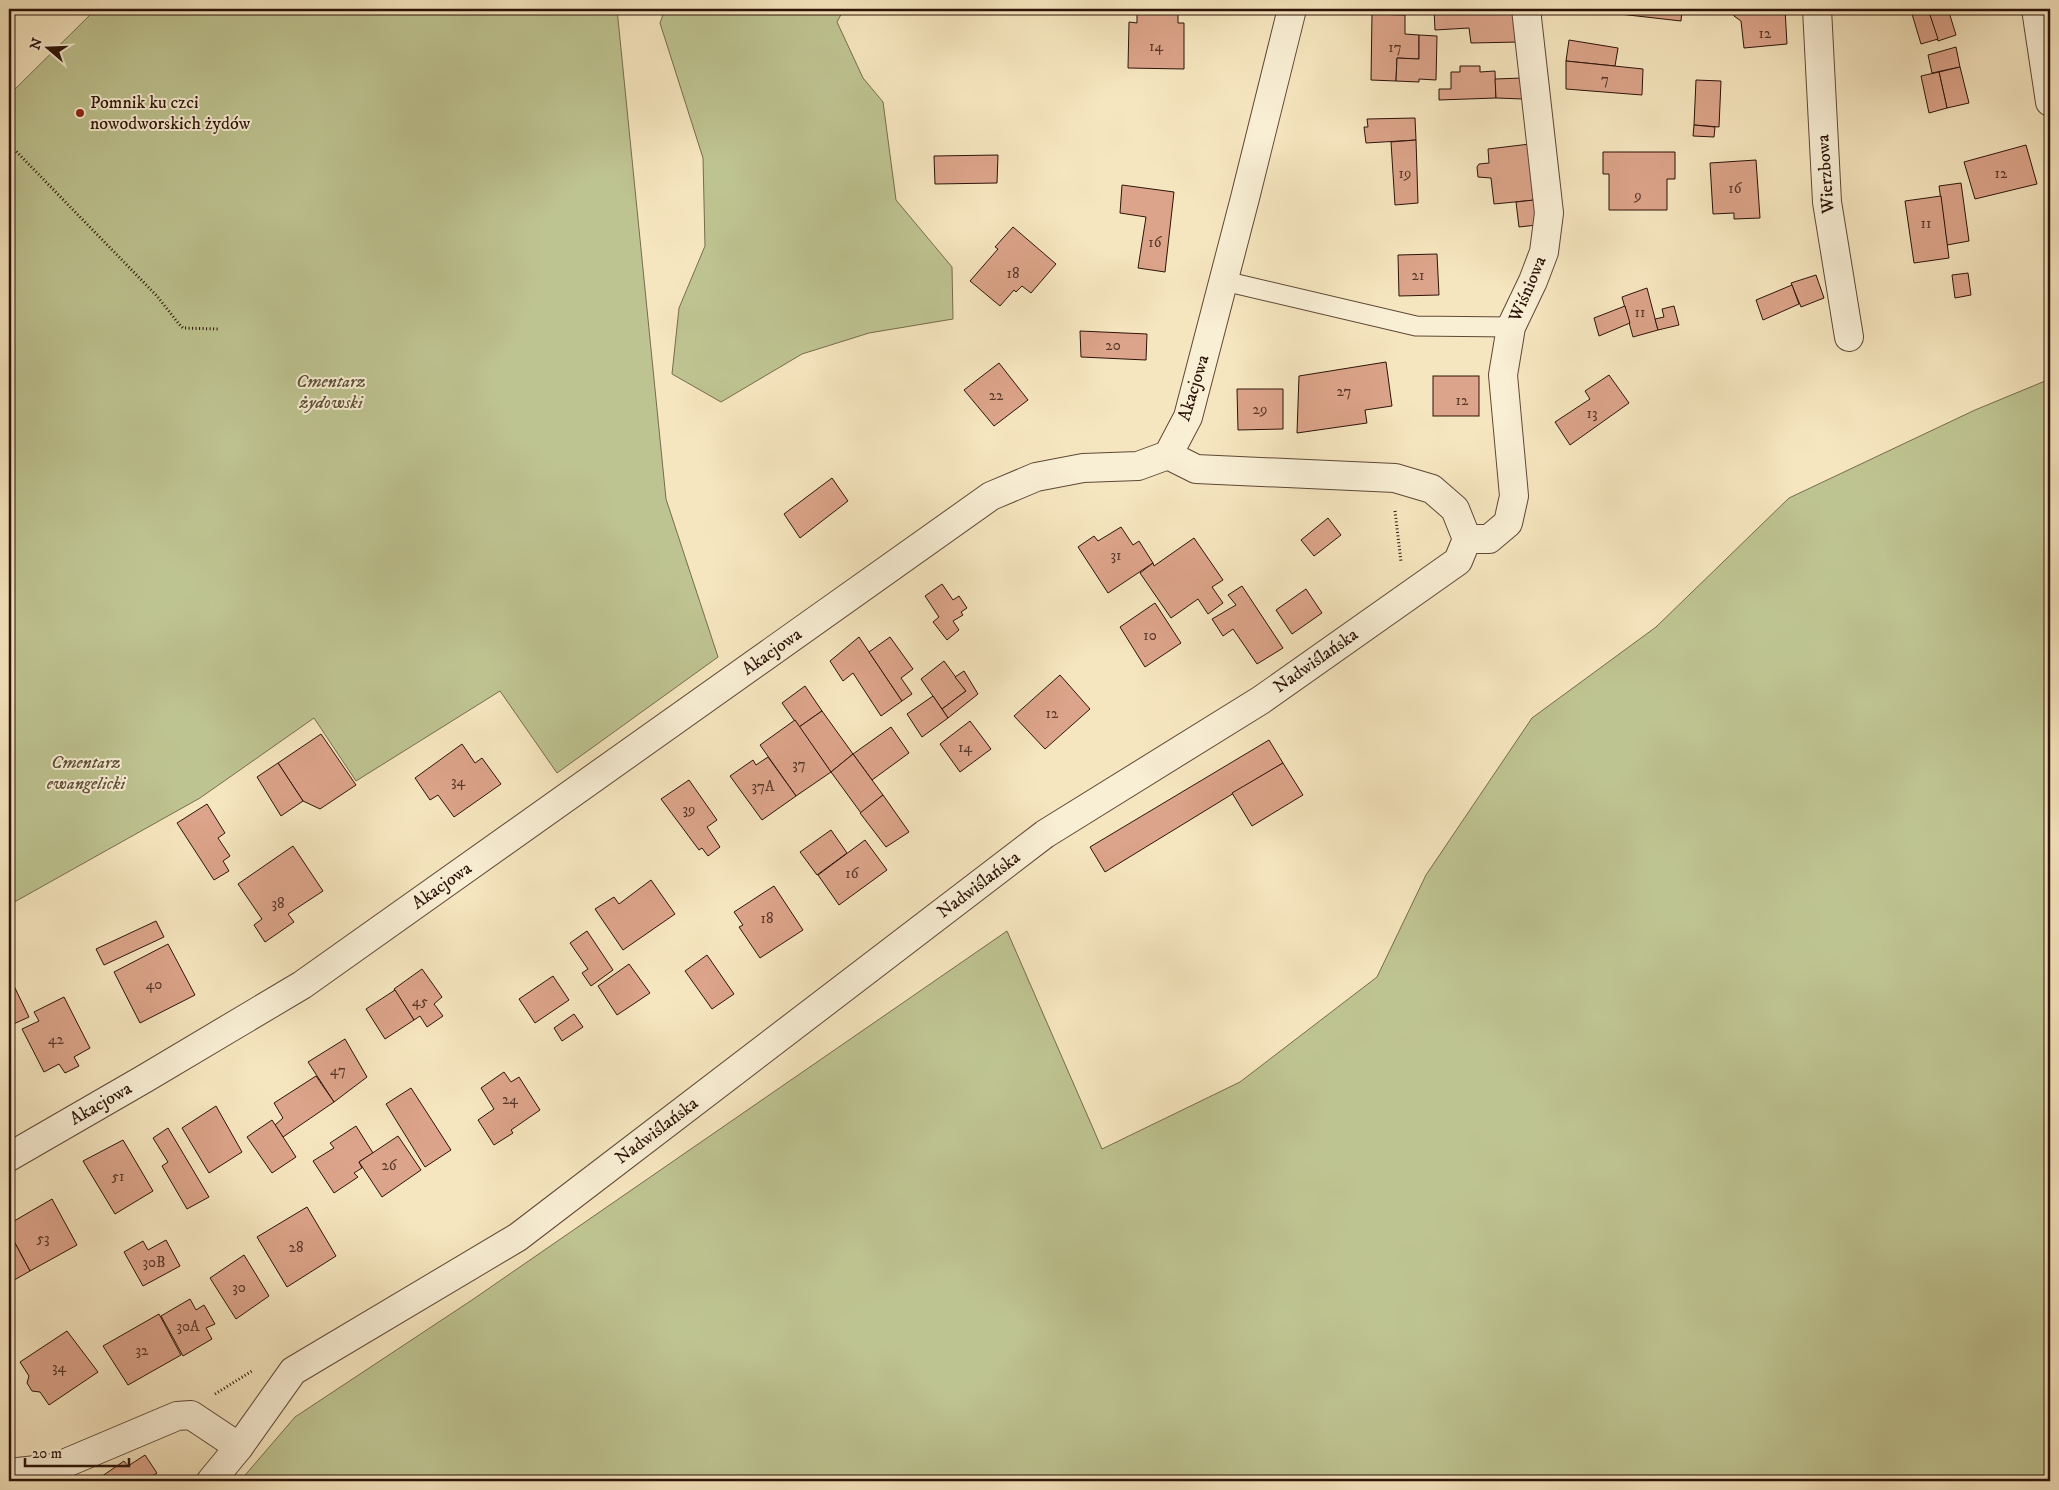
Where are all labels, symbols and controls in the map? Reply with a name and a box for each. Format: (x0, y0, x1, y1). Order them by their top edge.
north arrow (22, 22, 72, 72)
house number: 12 (1759, 24, 1772, 43)
text: N (26, 35, 47, 52)
house number: 14 (1149, 37, 1163, 56)
house number: 17 (1388, 38, 1402, 57)
house number: 7 (1601, 70, 1609, 89)
place label: Pomnik ku czci nowodworskich żydów (90, 92, 251, 135)
marker: Pomnik ku czci nowodworskich żydów (74, 107, 86, 119)
street label: Wierzbowa (1812, 133, 1840, 215)
house number: 19 (1399, 164, 1411, 183)
house number: 12 (1995, 164, 2008, 183)
house number: 16 (1728, 179, 1743, 198)
house number: 9 (1633, 186, 1642, 205)
house number: 11 (1920, 214, 1932, 233)
house number: 16 (1148, 233, 1163, 252)
street label: Wiśniowa (1504, 253, 1552, 326)
house number: 18 (1006, 264, 1020, 283)
house number: 21 (1412, 266, 1424, 285)
house number: 11 (1634, 303, 1646, 322)
house number: 20 (1105, 336, 1121, 355)
street label: Akacjowa (1174, 352, 1215, 424)
park label: Cmentarz żydowski (296, 371, 366, 414)
house number: 27 (1337, 382, 1352, 401)
house number: 22 (989, 386, 1004, 405)
house number: 12 (1456, 391, 1469, 410)
house number: 29 (1253, 400, 1267, 419)
house number: 13 (1586, 404, 1598, 423)
house number: 31 (1110, 546, 1122, 565)
street label: Akacjowa (738, 623, 806, 681)
street label: Nadwiślańska (1270, 624, 1363, 698)
house number: 10 (1143, 626, 1157, 645)
house number: 12 (1046, 704, 1059, 723)
house number: 14 (958, 738, 972, 757)
park label: Cmentarz ewangelicki (47, 752, 127, 795)
house number: 37 (792, 755, 806, 774)
house number: 34 (451, 772, 465, 791)
house number: 37A (751, 777, 775, 796)
house number: 39 (682, 800, 696, 819)
street label: Nadwiślańska (933, 846, 1025, 923)
street label: Akacjowa (408, 857, 476, 915)
house number: 16 (845, 864, 860, 883)
house number: 38 (271, 894, 285, 913)
house number: 18 (760, 909, 774, 928)
house number: 40 (146, 975, 162, 994)
house number: 45 (412, 992, 429, 1011)
house number: 42 (48, 1030, 65, 1049)
house number: 47 (330, 1061, 346, 1080)
street label: Akacjowa (66, 1077, 136, 1131)
house number: 24 (502, 1090, 518, 1109)
street label: Nadwiślańska (611, 1092, 703, 1169)
house number: 26 (381, 1156, 398, 1175)
house number: 51 (112, 1167, 124, 1186)
house number: 53 (36, 1229, 50, 1248)
house number: 28 (289, 1238, 303, 1257)
house number: 30B (142, 1253, 166, 1272)
house number: 30 (232, 1278, 246, 1297)
house number: 30A (176, 1317, 200, 1336)
house number: 32 (136, 1341, 149, 1360)
house number: 34 (52, 1358, 66, 1377)
scale bar (25, 1435, 129, 1467)
text: 20 m (32, 1444, 62, 1463)

